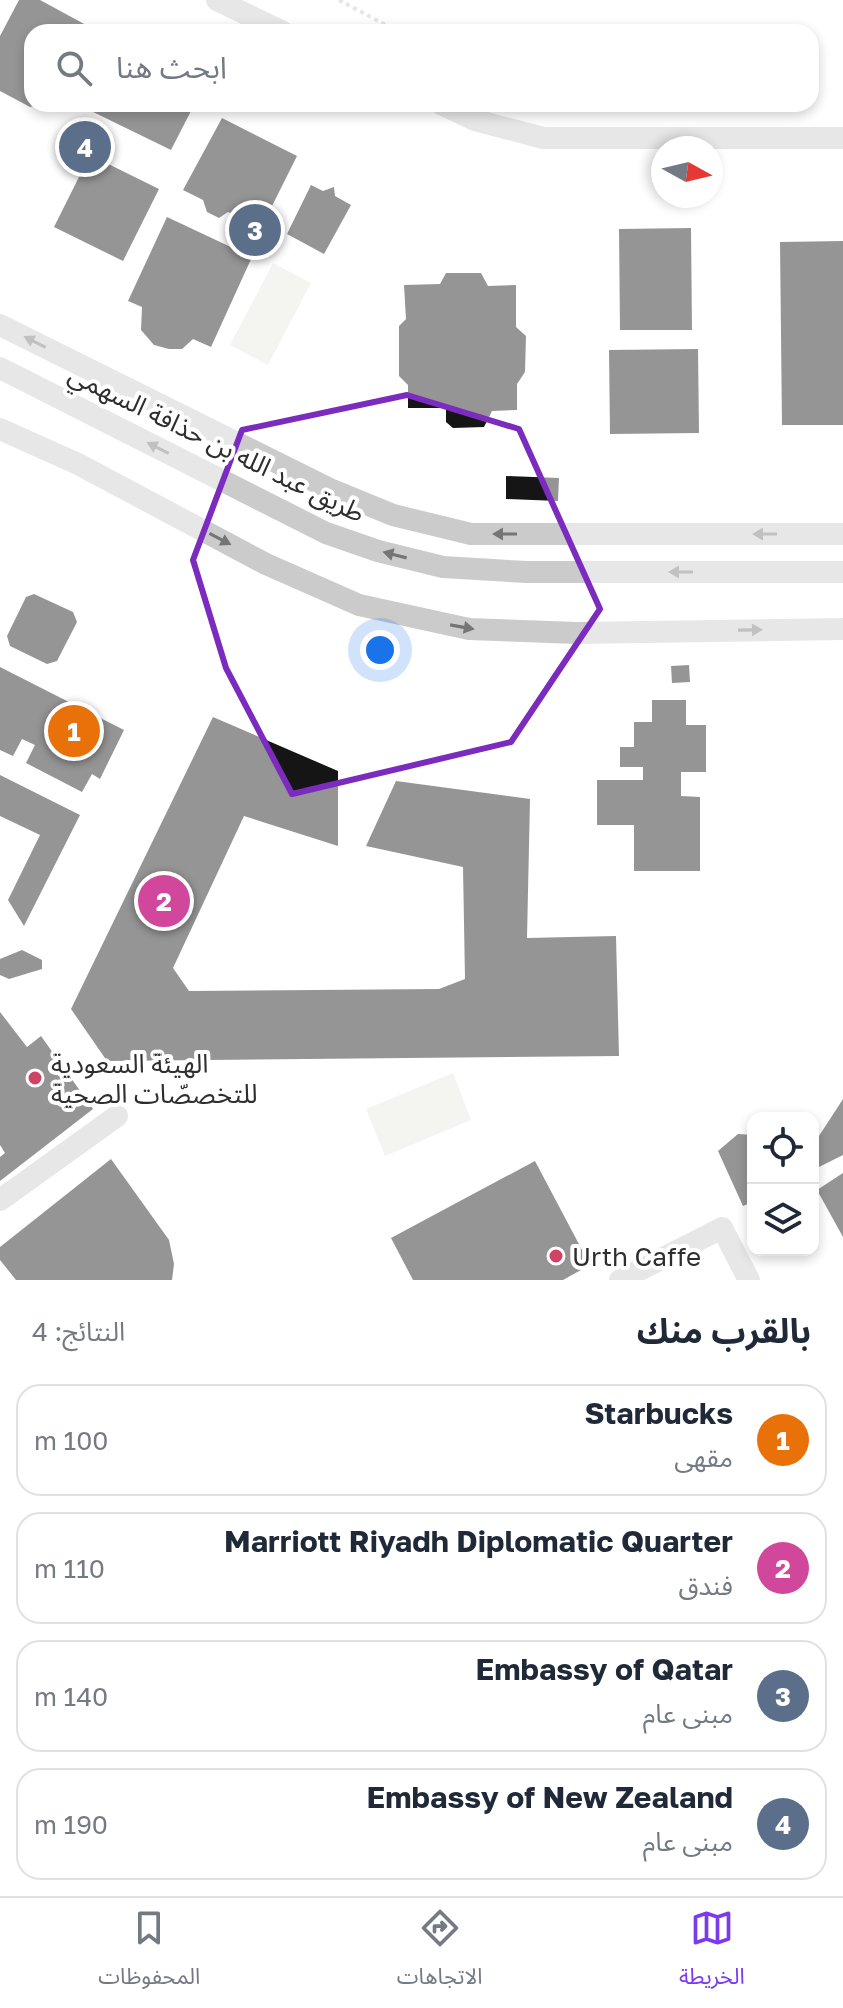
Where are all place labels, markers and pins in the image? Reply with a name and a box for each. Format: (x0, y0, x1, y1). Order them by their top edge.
pin: 4 (59, 117, 111, 177)
pin: 3 (229, 200, 281, 260)
pin: 1 (48, 701, 100, 761)
pin: 2 (138, 871, 190, 931)
place label: الهيئة السعودية للتخصصّات الصحية (51, 1048, 258, 1109)
marker: الهيئة السعودية للتخصصّات الصحية (26, 1069, 44, 1087)
place label: Urth Caffe (572, 1241, 701, 1272)
marker: Urth Caffe (547, 1247, 565, 1265)

